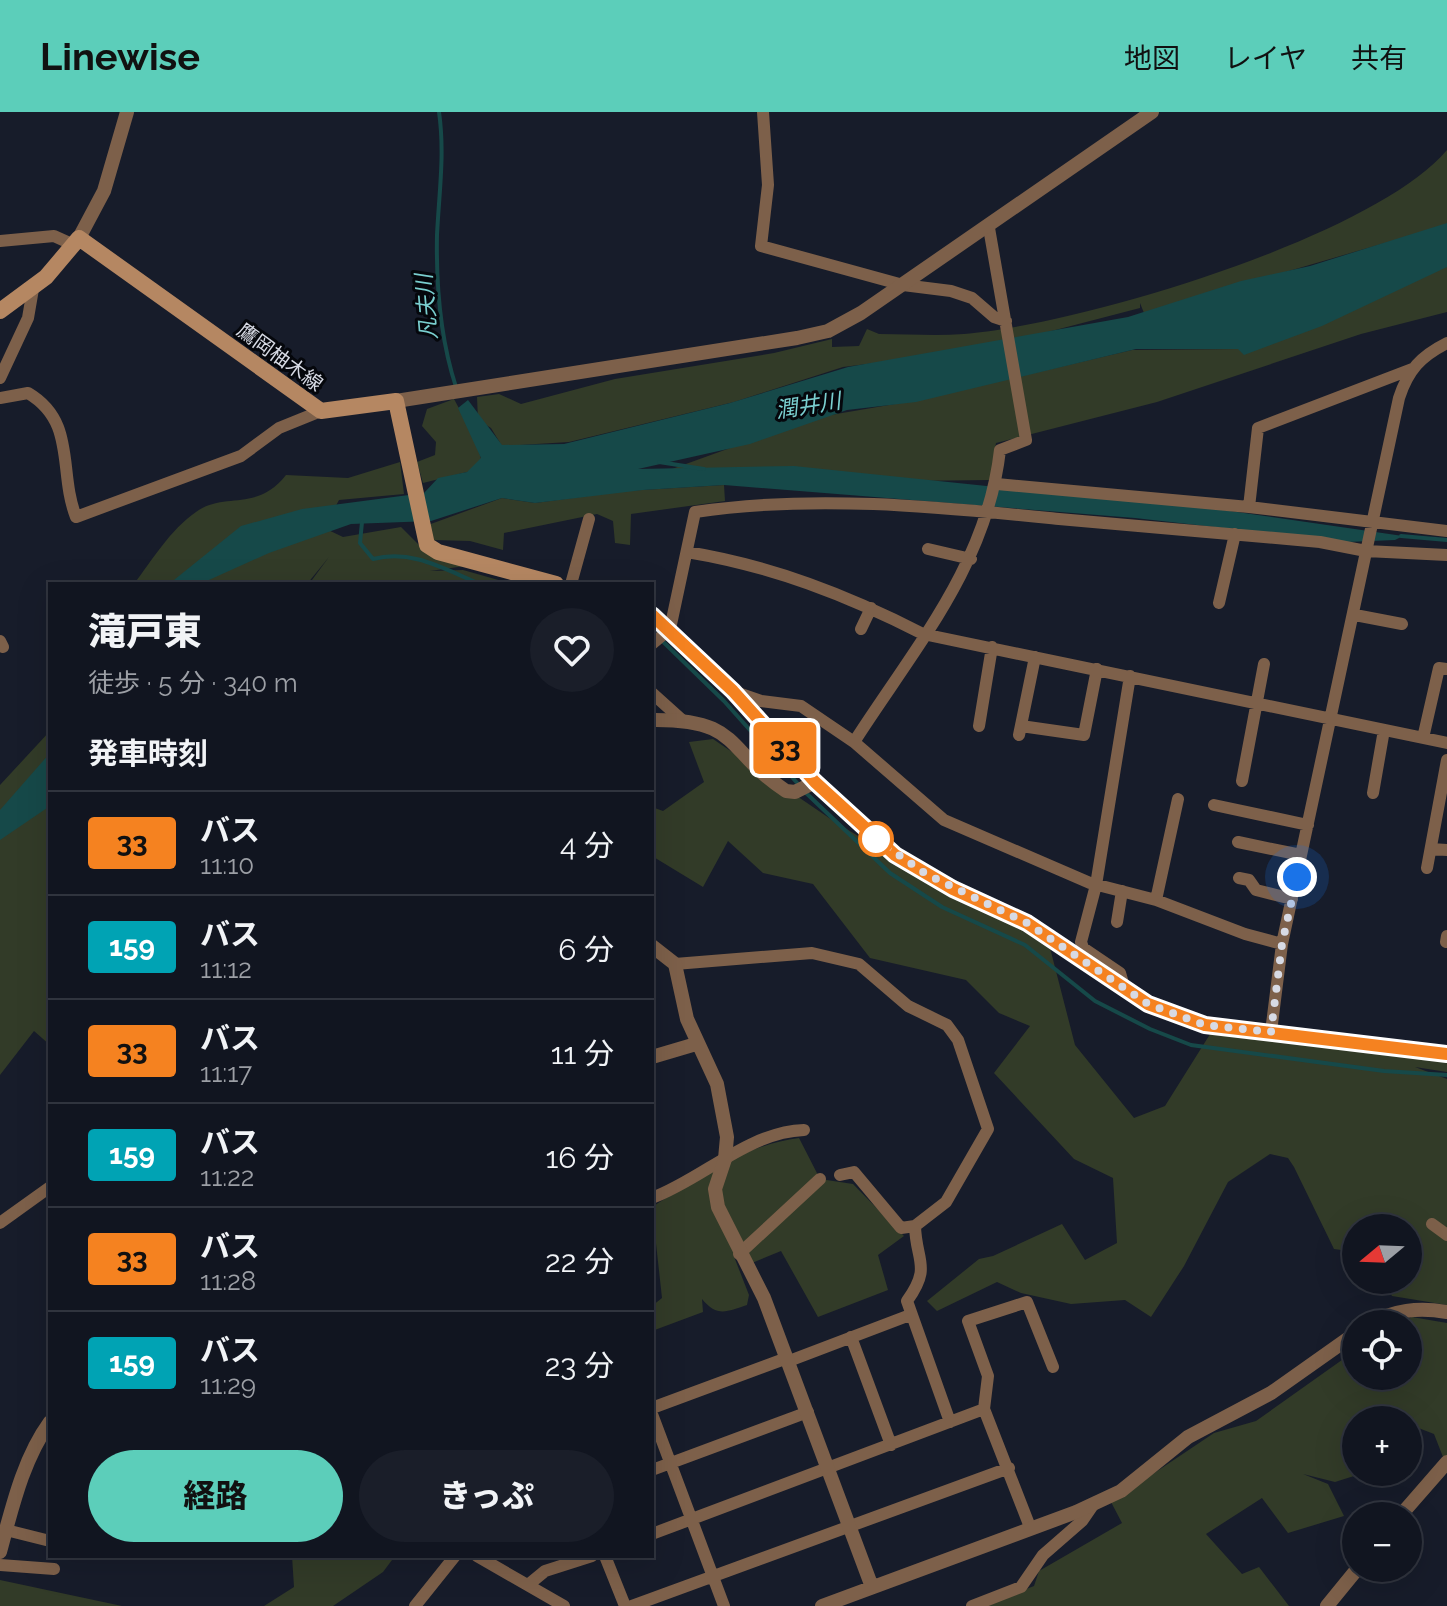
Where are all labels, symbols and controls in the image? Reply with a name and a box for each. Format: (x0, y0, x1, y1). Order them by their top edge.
text: Linewise (40, 34, 200, 79)
text: 地図 (1124, 42, 1180, 75)
text: レイヤ (1224, 42, 1307, 75)
text: 共有 (1351, 42, 1407, 75)
water label: 凡夫川 (410, 271, 442, 341)
street label: 鷹岡柚木線 (232, 318, 328, 396)
water label: 潤井川 (773, 387, 845, 423)
button: heart (530, 608, 614, 692)
text: 滝戸東 (88, 609, 202, 654)
text: 徒歩 · 5 分 · 340 m (88, 668, 298, 698)
line badge: 33 (749, 722, 821, 774)
text: 33 (769, 731, 801, 764)
text: 発車時刻 (88, 736, 208, 771)
text: バス (200, 813, 260, 848)
unlabelled marker (859, 822, 893, 856)
text: 33 (116, 826, 148, 859)
text: 4 分 (560, 828, 614, 863)
text: 11:10 (200, 850, 254, 880)
your location (1277, 857, 1317, 897)
text: バス (200, 917, 260, 952)
text: 159 (109, 930, 155, 963)
text: 6 分 (558, 932, 614, 967)
text: 11:12 (200, 954, 252, 984)
text: バス (200, 1021, 260, 1056)
text: 33 (116, 1034, 148, 1067)
text: 11 分 (551, 1036, 614, 1071)
text: 11:17 (200, 1058, 252, 1088)
text: バス (200, 1125, 260, 1160)
text: 159 (109, 1138, 155, 1171)
text: 16 分 (545, 1140, 614, 1175)
text: 11:22 (200, 1162, 254, 1192)
north arrow (1342, 1214, 1422, 1294)
map controls (1342, 1214, 1422, 1582)
text: バス (200, 1229, 260, 1264)
text: 33 (116, 1242, 148, 1275)
text: 22 分 (545, 1244, 614, 1279)
text: 11:28 (200, 1266, 256, 1296)
button: locate (1342, 1310, 1422, 1390)
text: バス (200, 1333, 260, 1368)
text: 159 (109, 1346, 155, 1379)
text: 23 分 (545, 1348, 614, 1383)
text: 11:29 (200, 1370, 256, 1400)
button: + (1342, 1406, 1422, 1486)
button: 経路 (88, 1450, 343, 1542)
button: きっぷ (359, 1450, 614, 1542)
button: − (1342, 1502, 1422, 1582)

